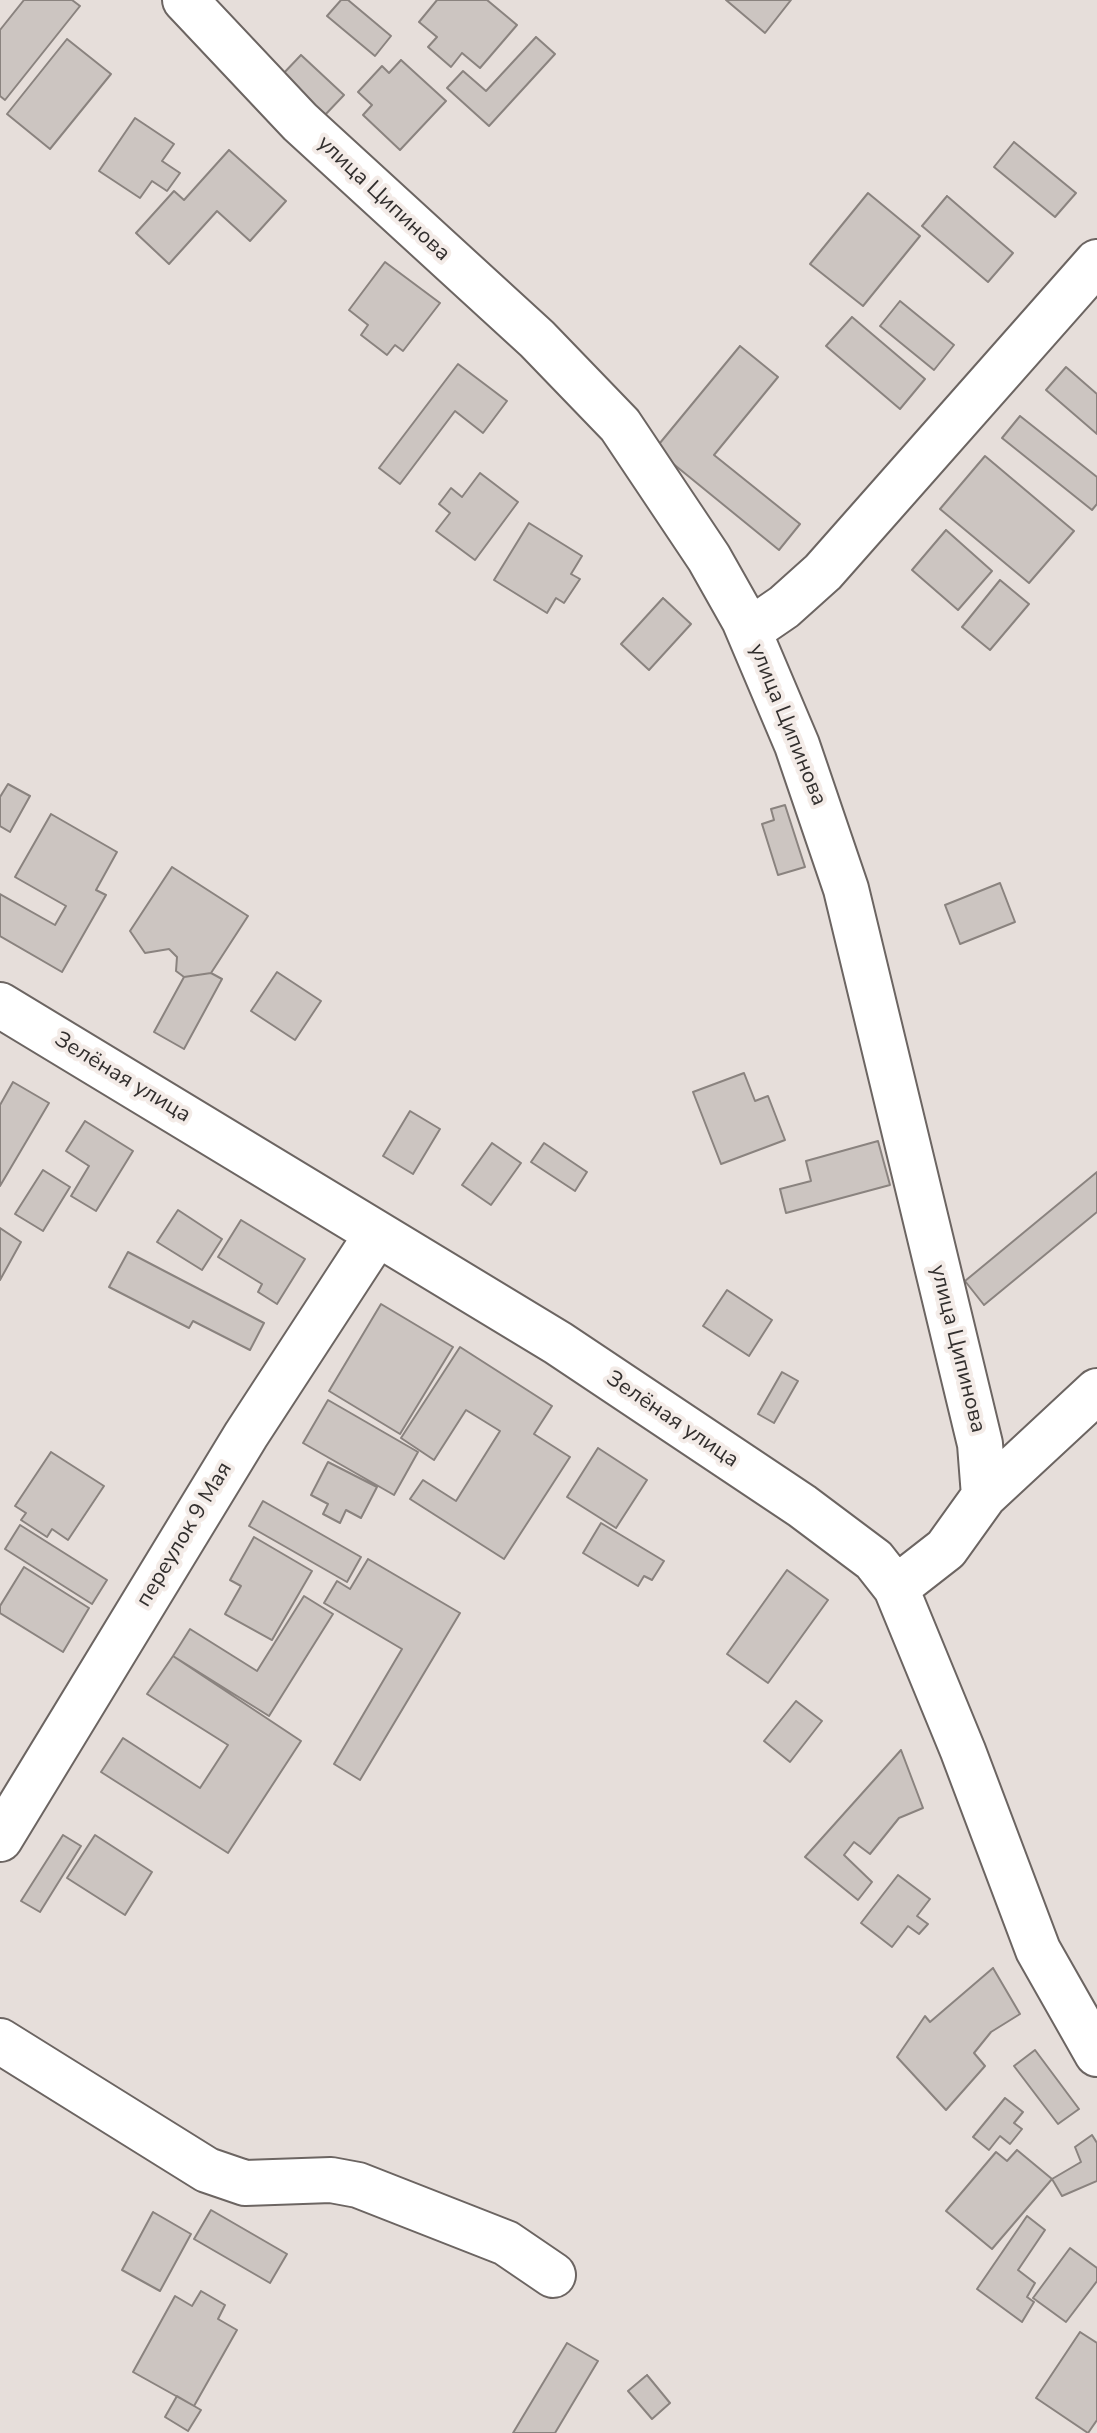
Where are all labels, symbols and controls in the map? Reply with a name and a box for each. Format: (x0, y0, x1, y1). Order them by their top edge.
street label: улица Ципинова (311, 131, 455, 267)
street label: улица Ципинова (743, 640, 831, 810)
street label: Зелёная улица (49, 1027, 195, 1129)
street label: улица Ципинова (923, 1262, 991, 1436)
street label: Зелёная улица (601, 1366, 743, 1474)
street label: переулок 9 Мая (131, 1458, 239, 1612)

